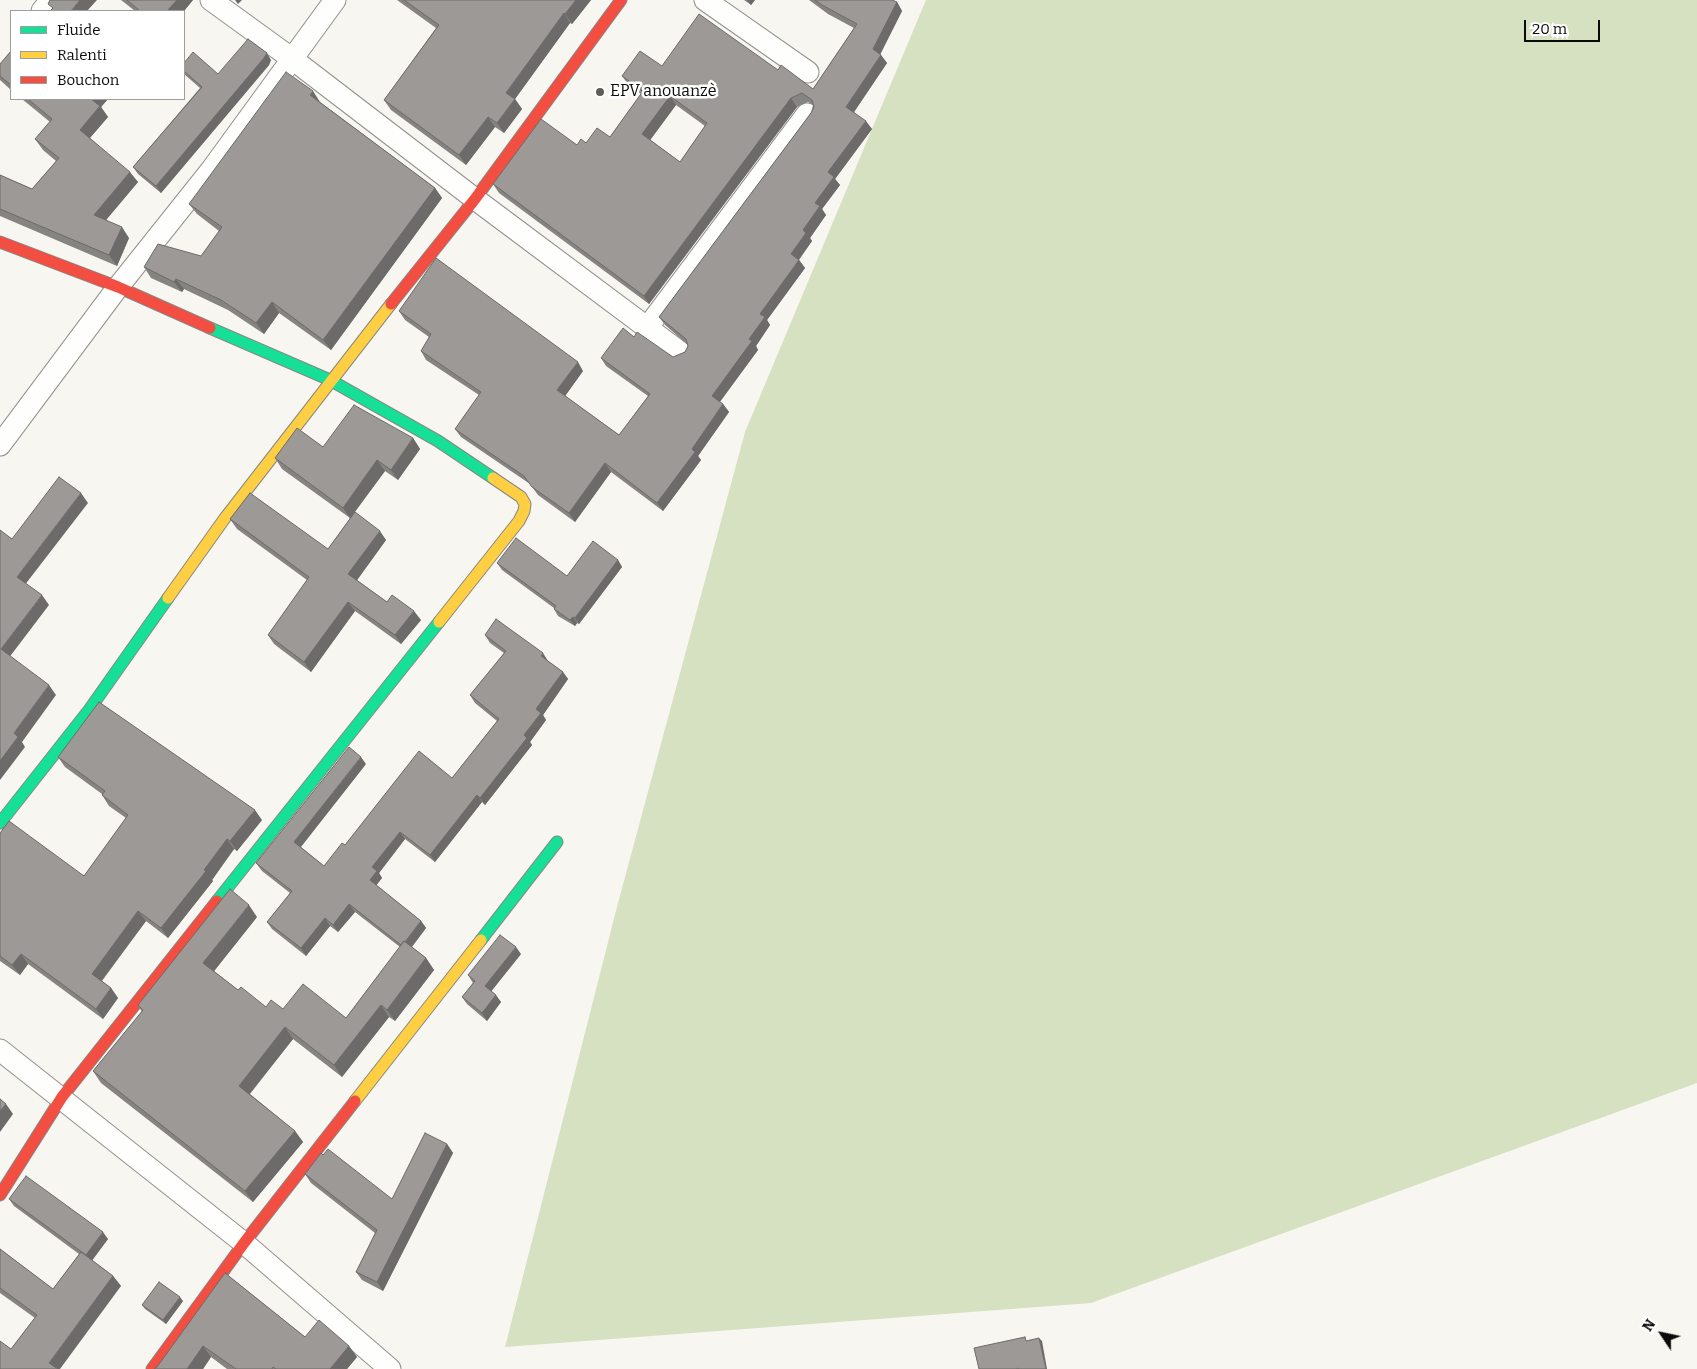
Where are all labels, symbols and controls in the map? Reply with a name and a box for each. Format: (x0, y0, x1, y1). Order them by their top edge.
legend (10, 10, 185, 100)
scale bar (1527, 10, 1603, 42)
text: 20 m (1532, 20, 1567, 38)
text: Fluide (57, 21, 100, 39)
text: Ralenti (57, 46, 107, 64)
text: Bouchon (57, 71, 119, 89)
place label: EPV anouanzè (610, 82, 717, 102)
marker: EPV anouanzè (594, 86, 606, 98)
north arrow (1637, 1309, 1687, 1359)
text: N (1639, 1316, 1659, 1335)

